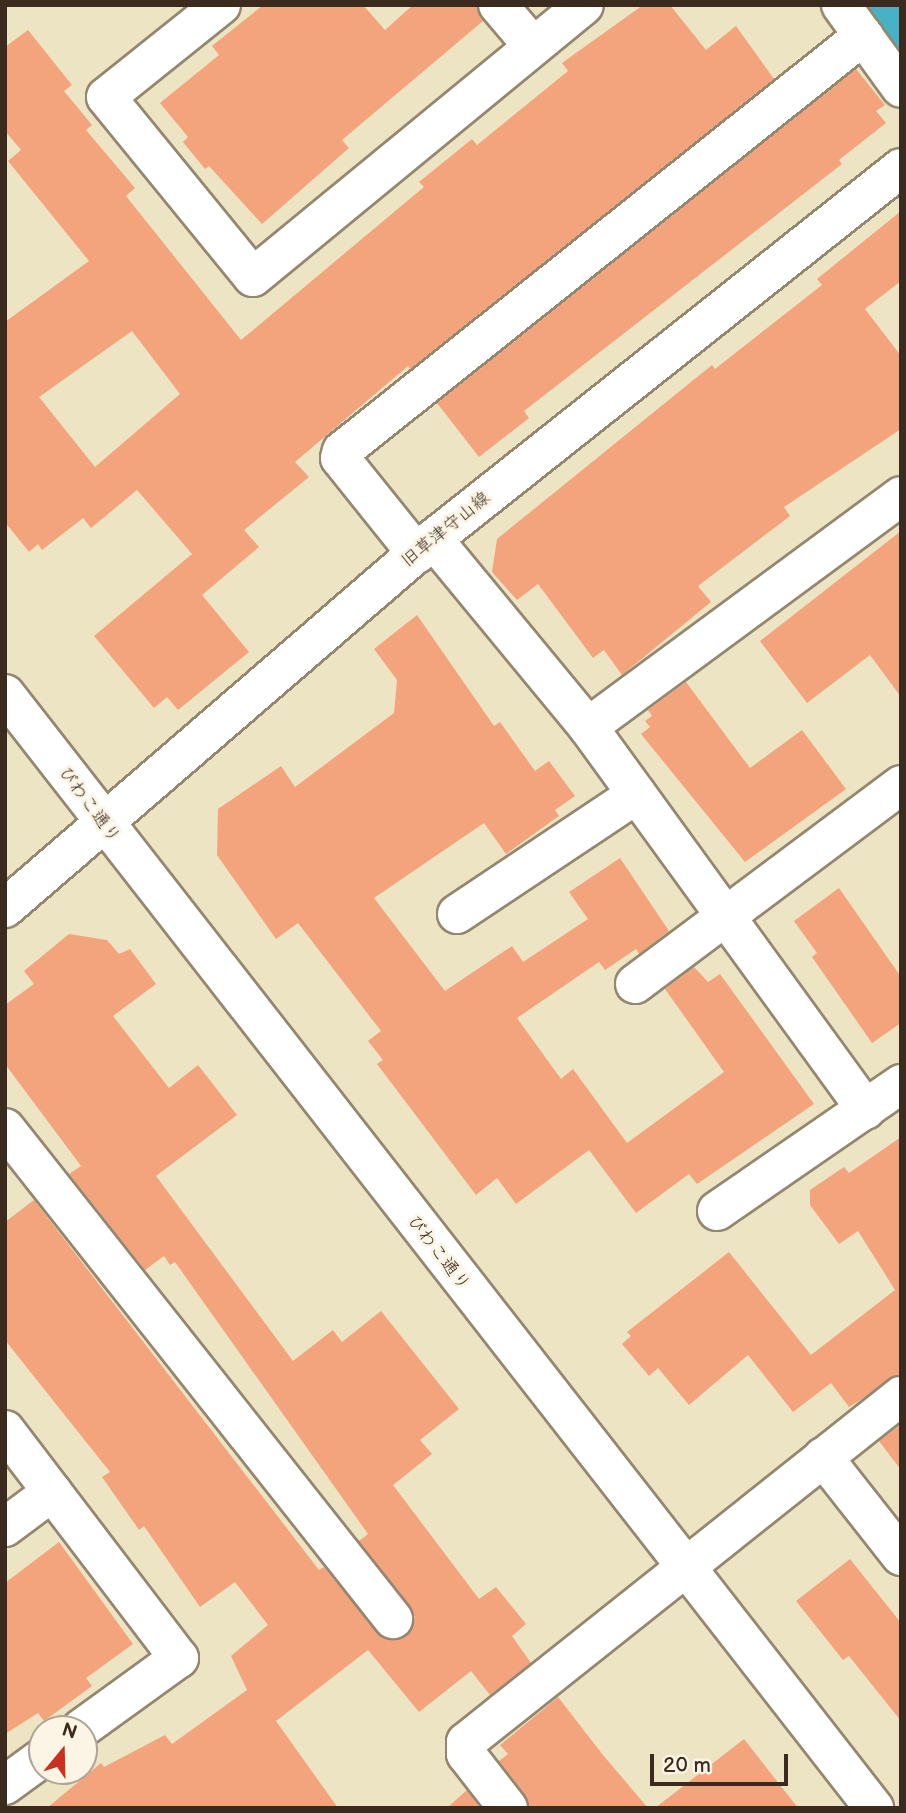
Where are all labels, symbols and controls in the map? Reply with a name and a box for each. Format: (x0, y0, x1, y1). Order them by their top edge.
street label: 旧草津守山線 (397, 488, 495, 572)
street label: びわこ通り (53, 763, 125, 847)
street label: びわこ通り (402, 1211, 474, 1295)
north arrow (28, 1715, 98, 1785)
text: N (59, 1718, 80, 1745)
scale bar (654, 1740, 792, 1784)
text: 20 m (663, 1753, 711, 1778)

